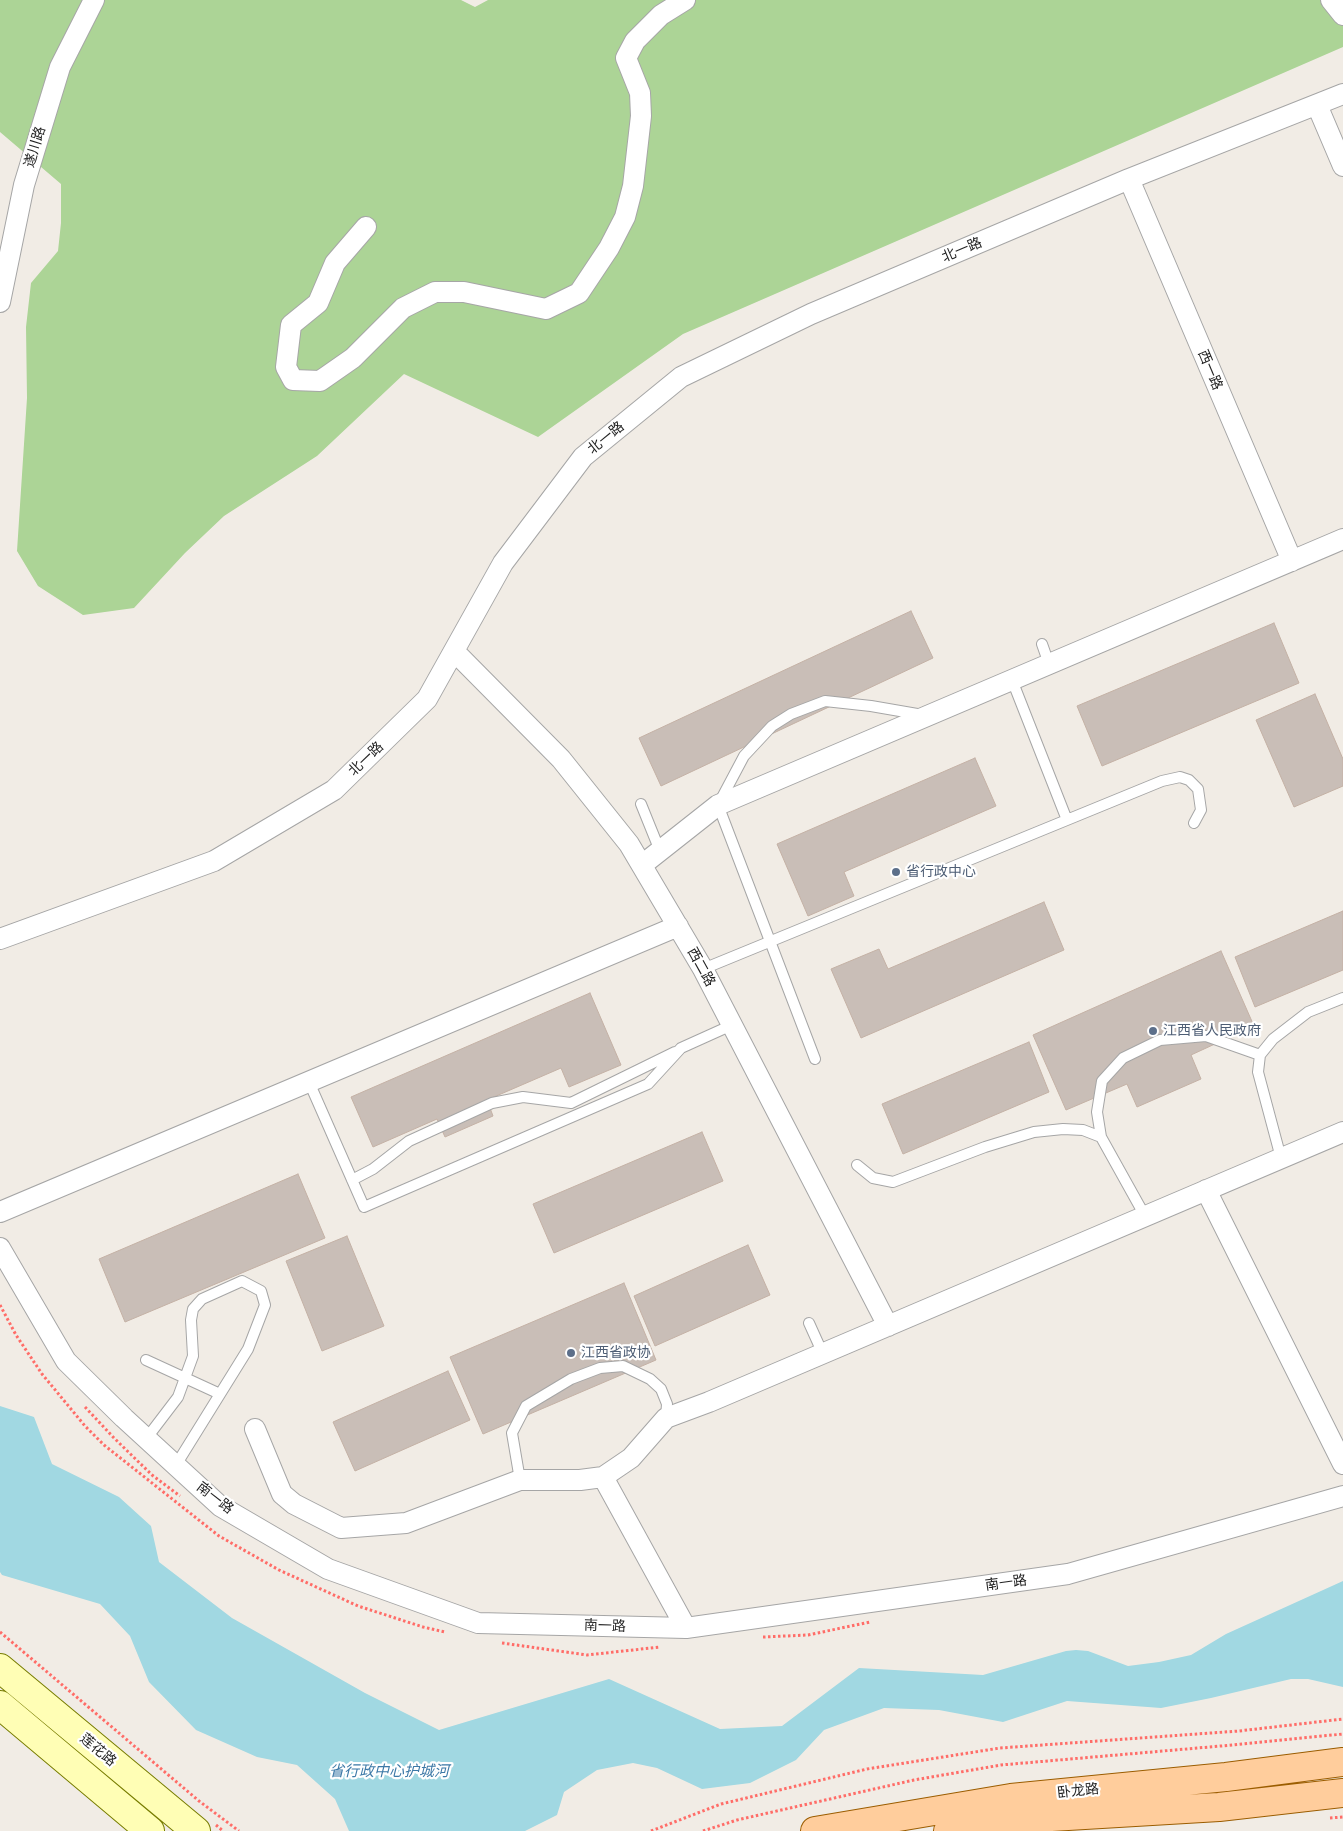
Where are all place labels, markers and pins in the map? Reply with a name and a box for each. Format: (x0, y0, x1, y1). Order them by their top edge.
place label: 省行政中心 (906, 864, 976, 880)
marker: 省行政中心 (890, 866, 902, 878)
place label: 江西省人民政府 (1163, 1023, 1261, 1039)
marker: 江西省人民政府 (1147, 1025, 1159, 1037)
place label: 江西省政协 (581, 1345, 651, 1361)
marker: 江西省政协 (565, 1347, 577, 1359)

